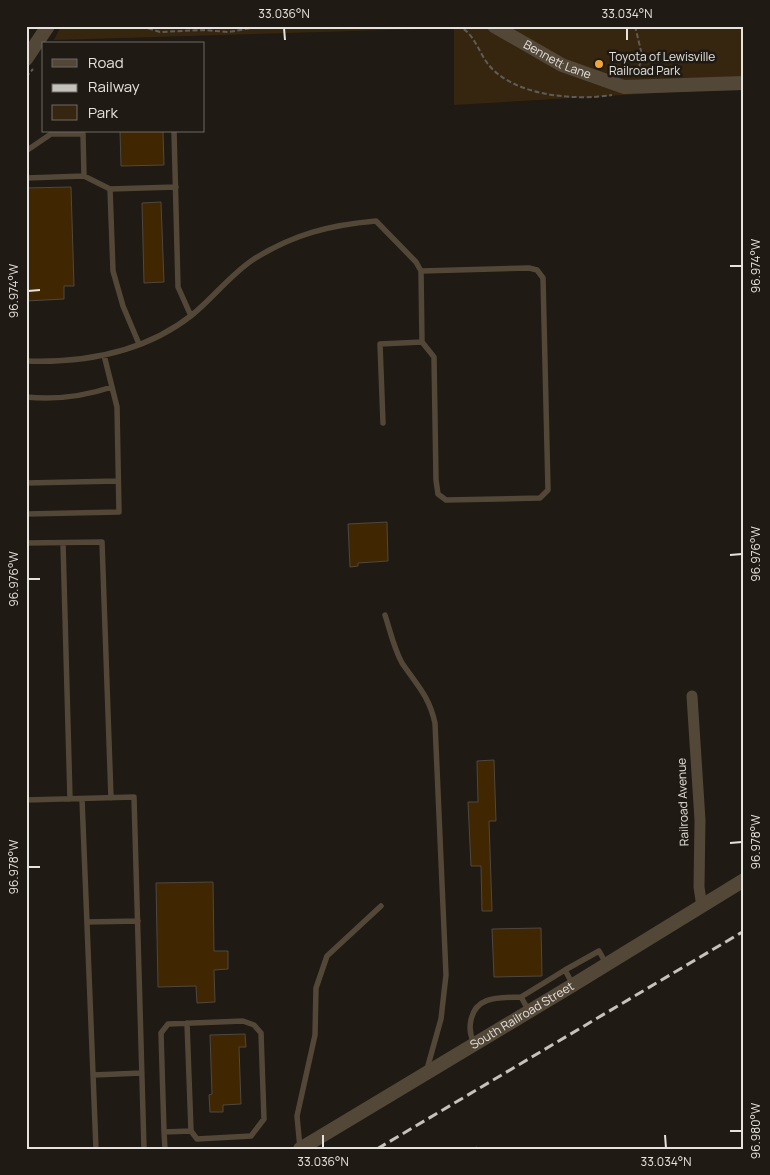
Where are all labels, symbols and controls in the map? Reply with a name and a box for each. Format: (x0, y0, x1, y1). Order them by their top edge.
text: 33.036°N (258, 5, 310, 22)
text: 33.034°N (602, 5, 652, 22)
street label: Bennett Lane (521, 36, 594, 83)
legend (42, 42, 205, 132)
place label: Toyota of Lewisville Railroad Park (609, 48, 715, 79)
text: Road (88, 52, 124, 73)
marker: Toyota of Lewisville Railroad Park (593, 58, 605, 70)
text: Railway (88, 76, 140, 97)
text: Park (88, 102, 118, 123)
text: 96.974°W (747, 238, 764, 293)
text: 96.974°W (5, 263, 22, 318)
text: 96.976°W (747, 526, 764, 582)
text: 96.976°W (5, 551, 22, 607)
street label: Railroad Avenue (672, 758, 693, 846)
text: 96.978°W (747, 814, 764, 869)
text: 96.978°W (5, 839, 22, 894)
street label: South Railroad Street (467, 977, 577, 1053)
text: 96.980°W (747, 1102, 764, 1159)
text: 33.036°N (297, 1153, 349, 1170)
text: 33.034°N (641, 1153, 691, 1170)

